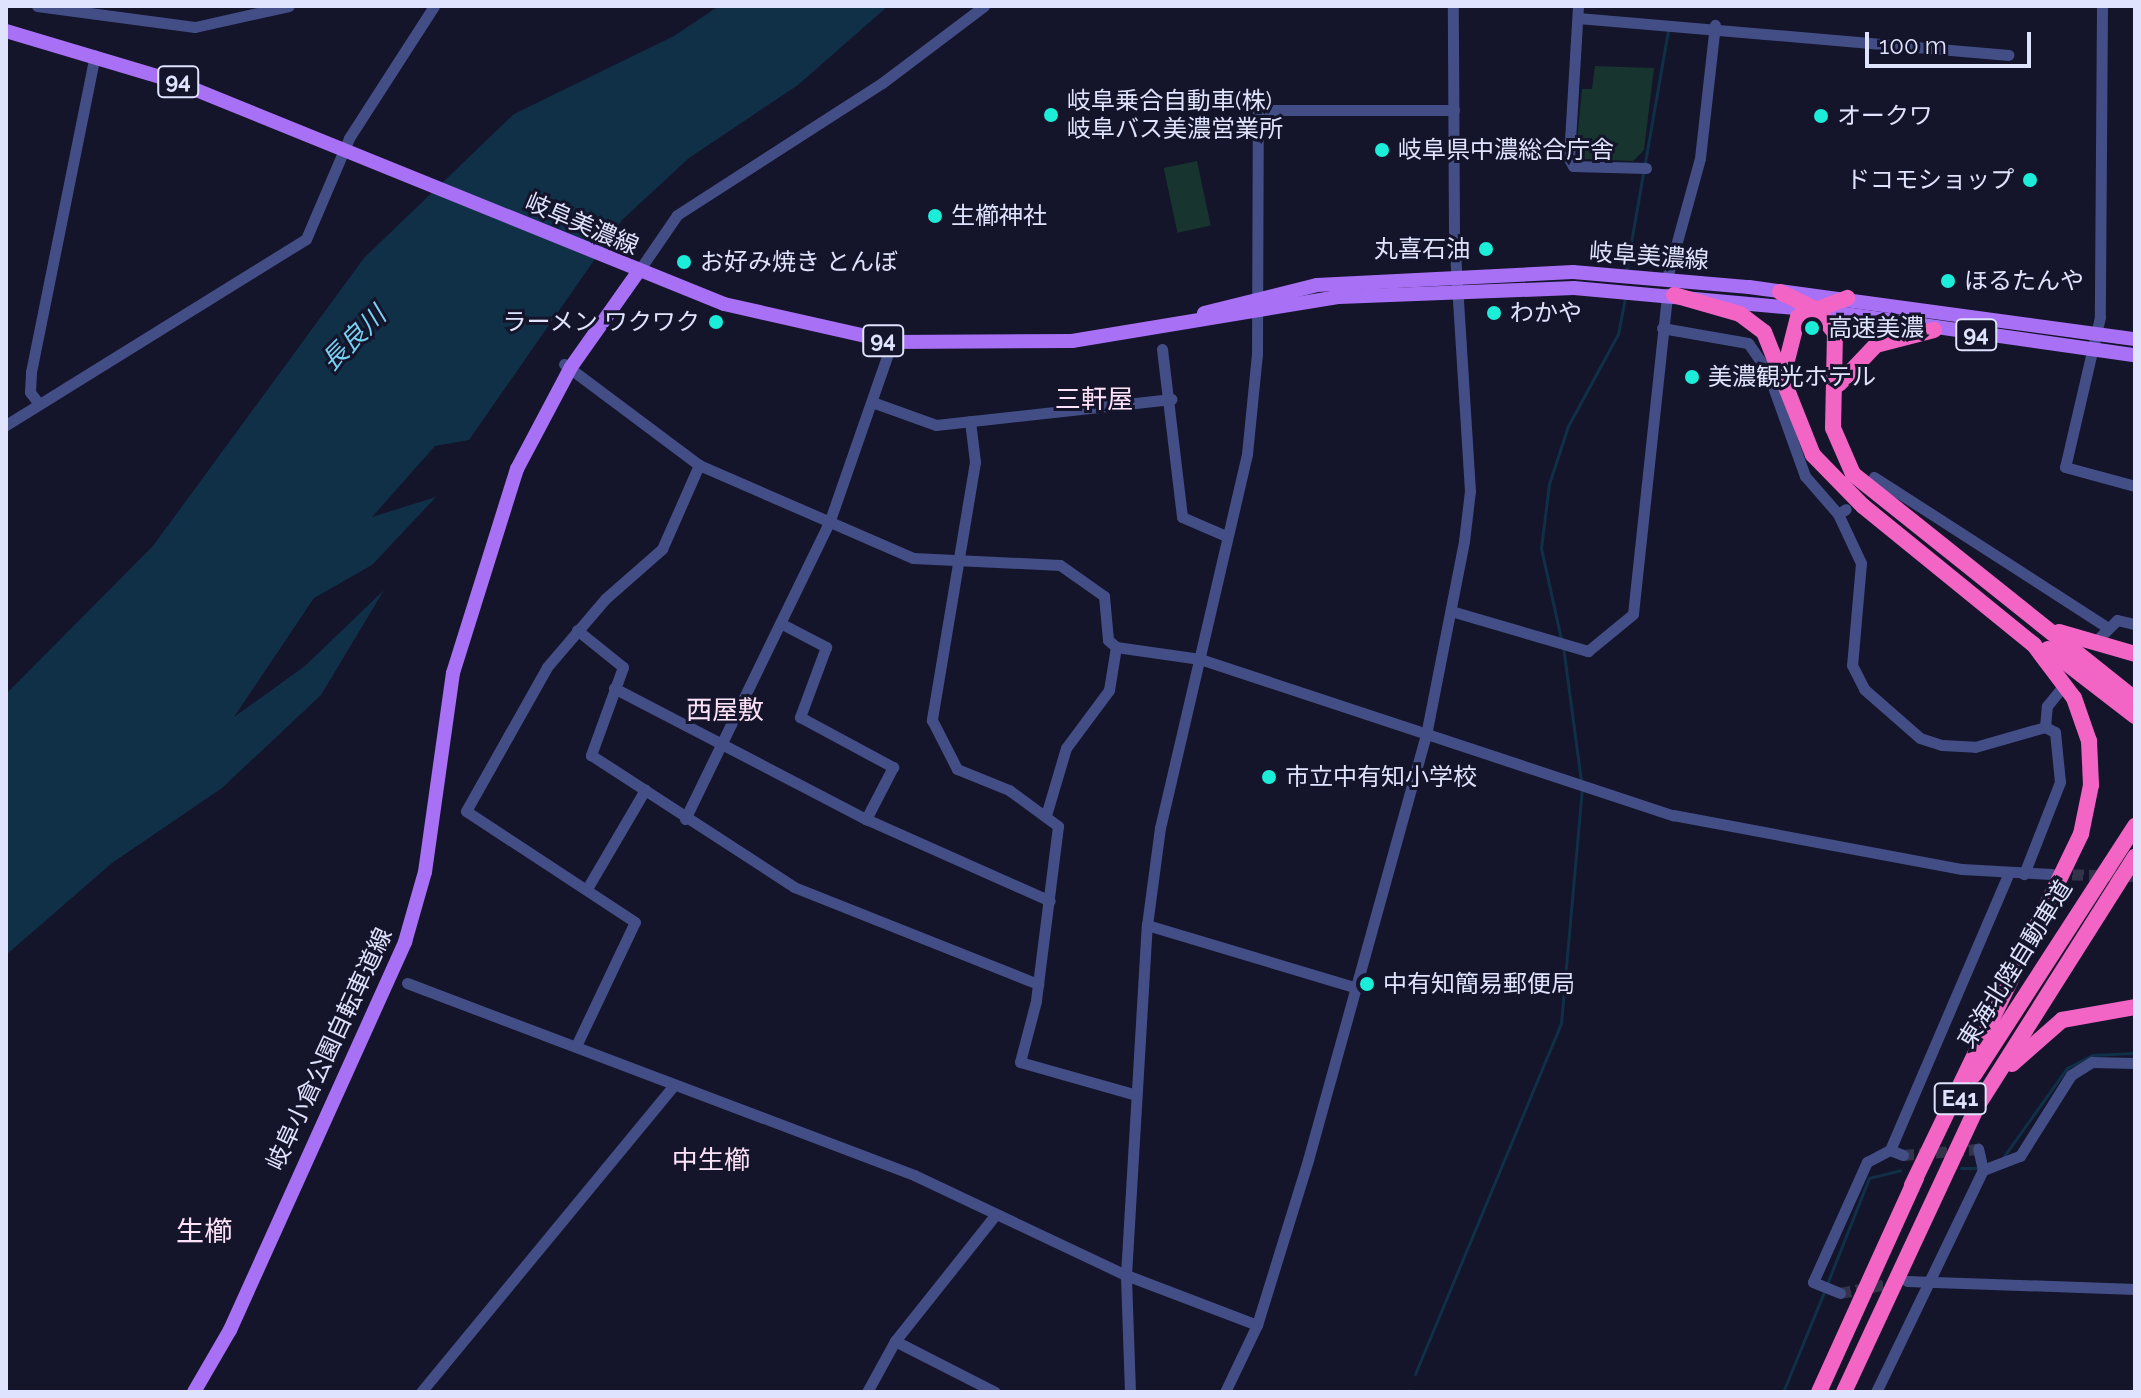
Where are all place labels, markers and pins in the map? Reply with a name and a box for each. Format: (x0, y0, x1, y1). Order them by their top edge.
place label: 岐阜乗合自動車(株) 岐阜バス美濃営業所 (1067, 87, 1283, 143)
place label: オークワ (1837, 102, 1933, 130)
marker: 岐阜乗合自動車(株) 岐阜バス美濃営業所 (1042, 106, 1060, 124)
marker: オークワ (1812, 107, 1830, 125)
place label: 岐阜県中濃総合庁舎 (1398, 136, 1614, 164)
marker: 岐阜県中濃総合庁舎 (1373, 141, 1391, 159)
place label: ドコモショップ (1846, 166, 2014, 194)
marker: ドコモショップ (2021, 171, 2039, 189)
place label: 生櫛神社 (951, 202, 1047, 230)
marker: 生櫛神社 (926, 207, 944, 225)
place label: 丸喜石油 (1374, 235, 1470, 263)
marker: 丸喜石油 (1477, 240, 1495, 258)
place label: お好み焼き とんぼ (700, 248, 898, 276)
marker: お好み焼き とんぼ (675, 253, 693, 271)
place label: ほるたんや (1964, 267, 2084, 295)
marker: ほるたんや (1939, 272, 1957, 290)
place label: わかや (1510, 299, 1582, 327)
marker: わかや (1485, 304, 1503, 322)
place label: ラーメン ワクワク (502, 308, 700, 336)
marker: ラーメン ワクワク (707, 313, 725, 331)
place label: 高速美濃 (1828, 314, 1924, 342)
marker: 高速美濃 (1803, 319, 1821, 337)
place label: 美濃観光ホテル (1708, 363, 1876, 391)
marker: 美濃観光ホテル (1683, 368, 1701, 386)
place label: 市立中有知小学校 (1285, 763, 1477, 791)
marker: 市立中有知小学校 (1260, 768, 1278, 786)
place label: 中有知簡易郵便局 (1383, 970, 1575, 998)
marker: 中有知簡易郵便局 (1358, 975, 1376, 993)

